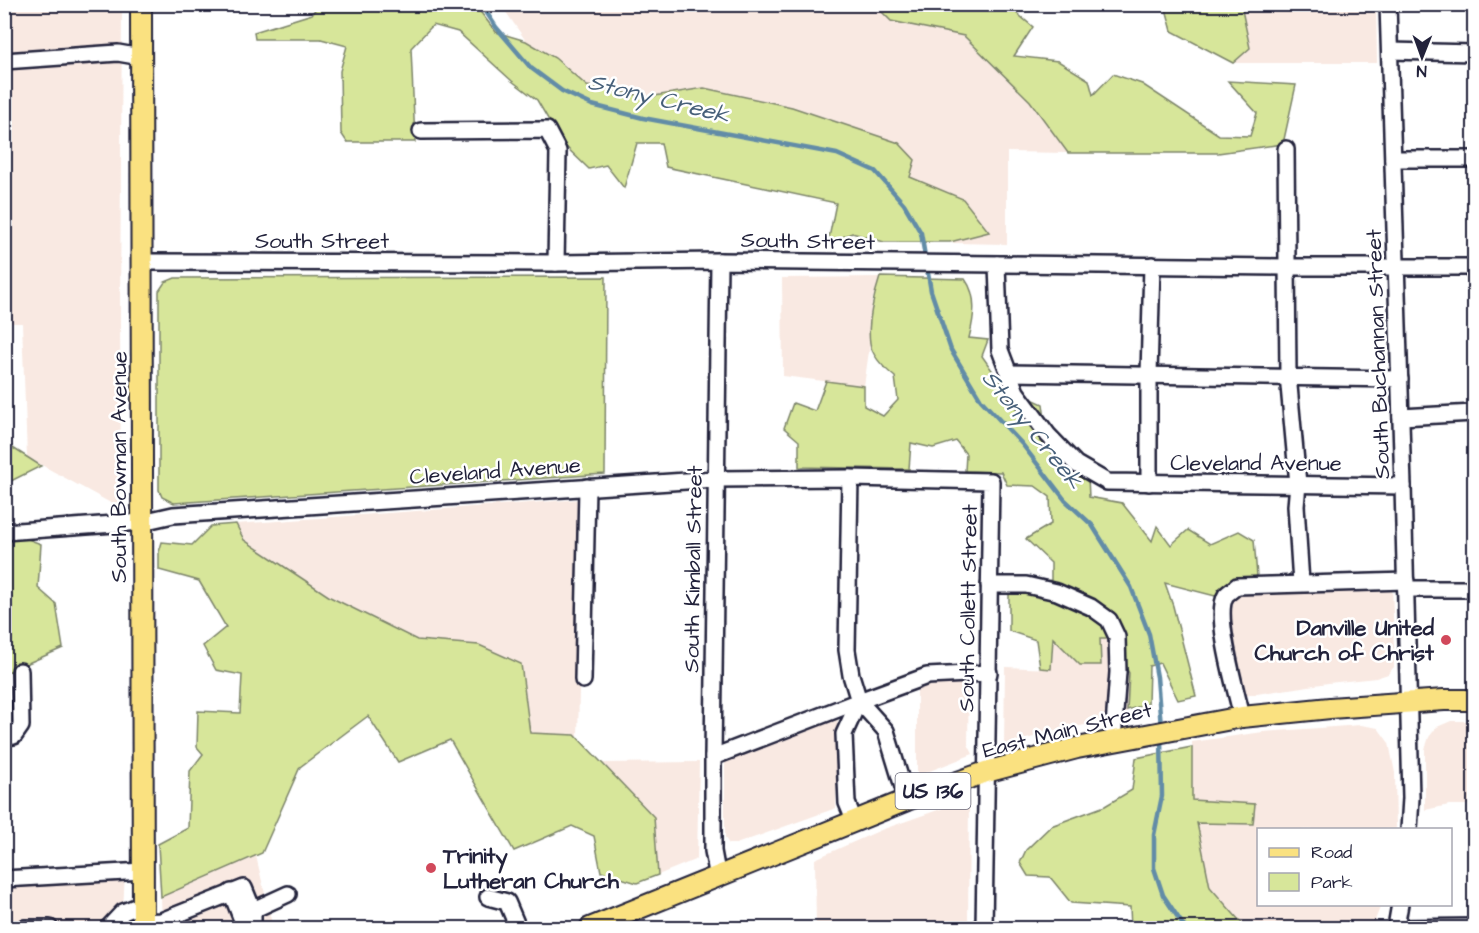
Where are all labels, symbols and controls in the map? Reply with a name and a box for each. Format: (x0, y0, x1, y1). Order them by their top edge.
north arrow (1392, 27, 1452, 87)
text: N (1417, 60, 1427, 82)
water label: Stony Creek (585, 65, 734, 133)
street label: South Street (741, 225, 875, 258)
street label: South Street (255, 226, 389, 257)
street label: South Buchannan Street (1359, 228, 1398, 479)
street label: South Bowman Avenue (104, 351, 135, 583)
water label: Stony Creek (974, 363, 1092, 497)
street label: Cleveland Avenue (1170, 448, 1342, 479)
street label: Cleveland Avenue (408, 450, 582, 493)
street label: South Kimball Street (676, 465, 711, 673)
street label: South Collett Street (951, 504, 986, 712)
place label: Danville United Church of Christ (1254, 613, 1435, 669)
marker: Danville United Church of Christ (1439, 633, 1453, 647)
street label: East Main Street (980, 694, 1155, 766)
road number: US 136 (896, 773, 970, 809)
legend (1257, 828, 1452, 906)
text: Road (1311, 840, 1352, 865)
place label: Trinity Lutheran Church (442, 841, 620, 897)
marker: Trinity Lutheran Church (424, 861, 438, 875)
text: Park (1311, 870, 1353, 895)

